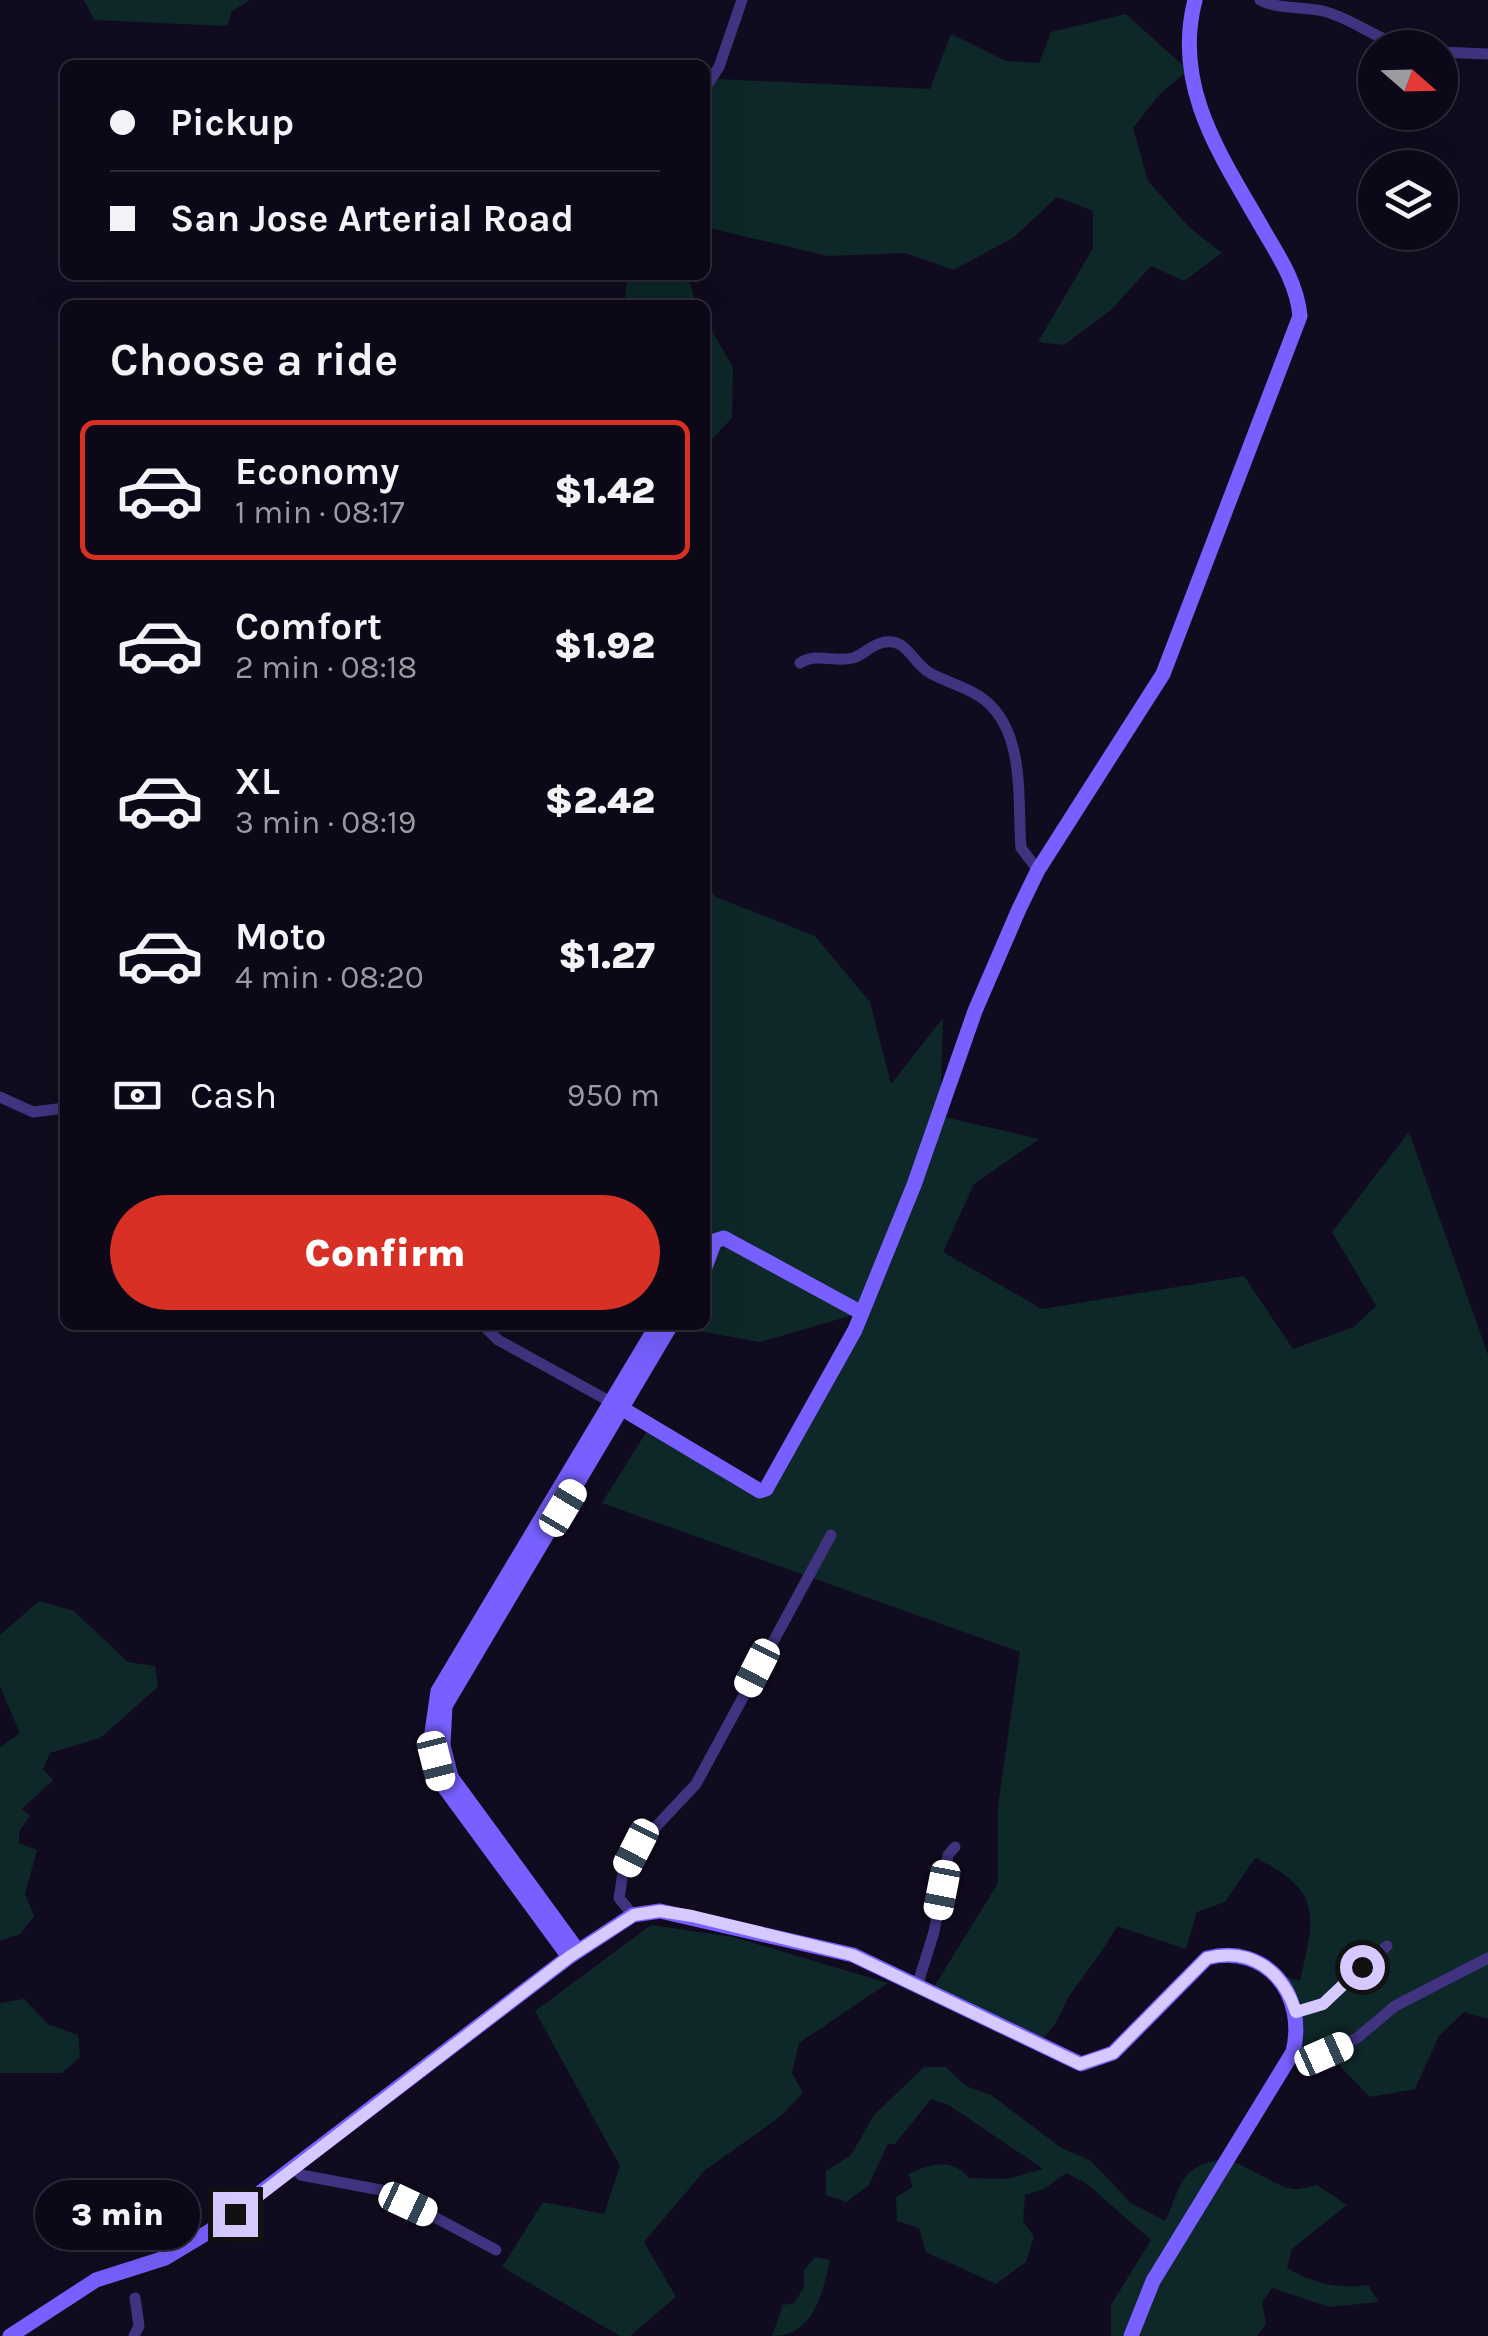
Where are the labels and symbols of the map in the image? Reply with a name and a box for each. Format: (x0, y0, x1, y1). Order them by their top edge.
north arrow (1358, 30, 1458, 130)
car (535, 1475, 591, 1541)
car (730, 1634, 784, 1702)
car (414, 1728, 458, 1794)
car (609, 1814, 663, 1882)
car (922, 1858, 962, 1922)
route start (1340, 1945, 1385, 1990)
car (1290, 2028, 1358, 2080)
car (374, 2178, 442, 2230)
callout: 3 min (35, 2179, 200, 2249)
route end (213, 2192, 258, 2237)

